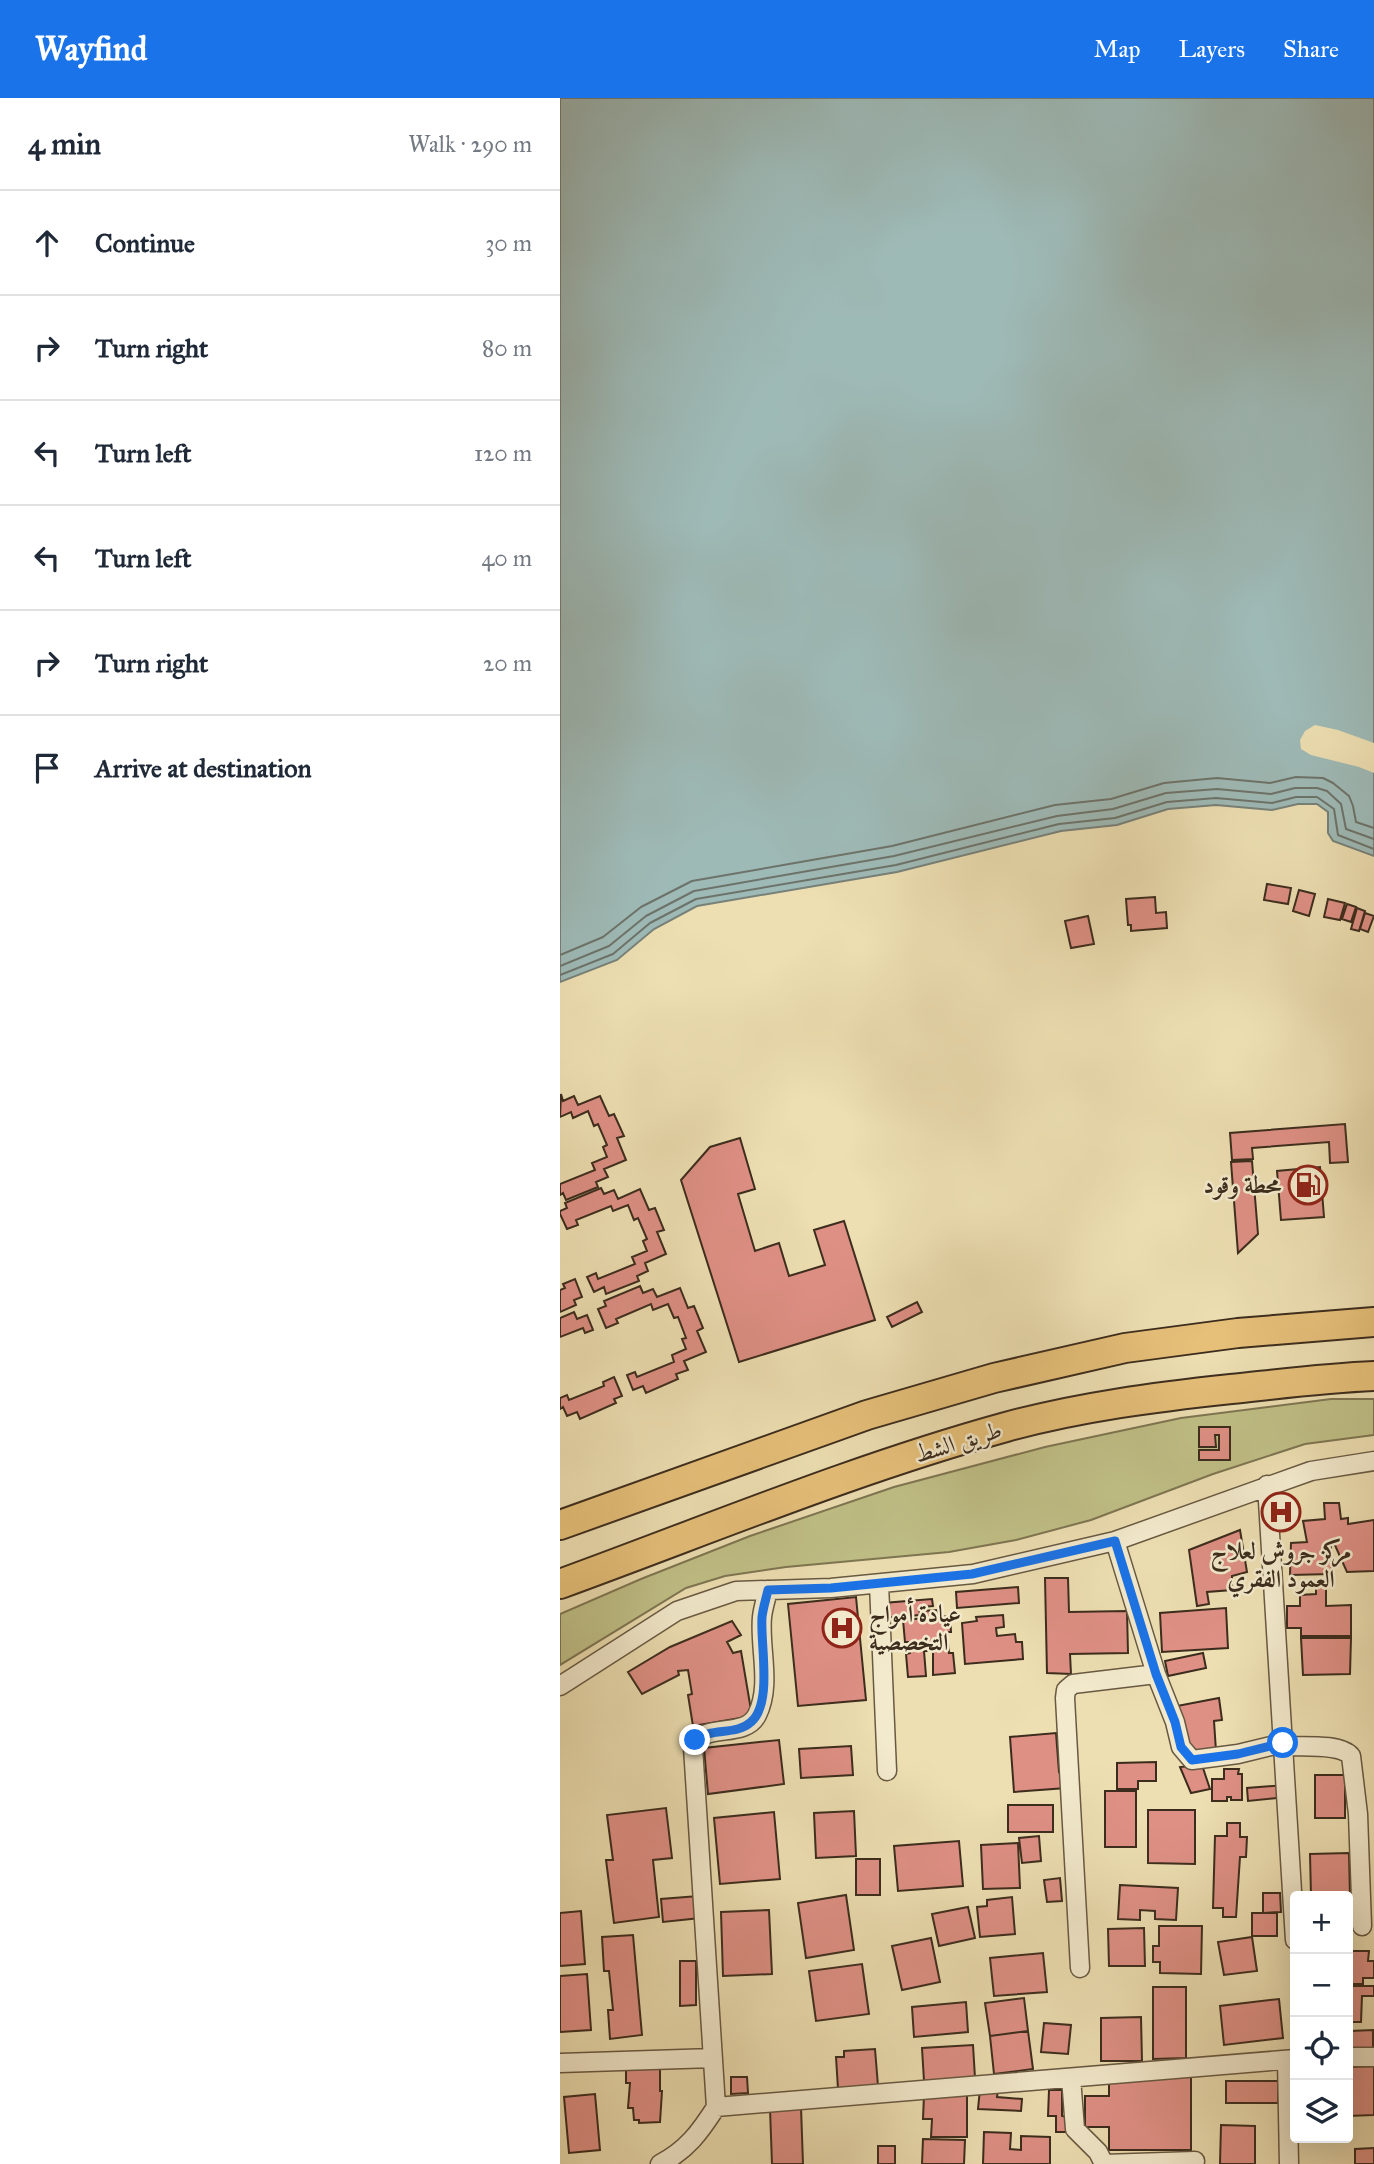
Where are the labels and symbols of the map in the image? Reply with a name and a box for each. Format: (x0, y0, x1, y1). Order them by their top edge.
fuel station icon: محطة وقود (1287, 1164, 1329, 1206)
place label: محطة وقود (1203, 1170, 1281, 1200)
street label: طريق الشط (911, 1414, 1005, 1470)
hospital icon: مركز جروش لعلاج العمود الفقري (1260, 1491, 1302, 1533)
place label: مركز جروش لعلاج العمود الفقري (1211, 1536, 1351, 1598)
place label: عيادة أمواج التخصصية (869, 1597, 961, 1657)
hospital icon: عيادة أمواج التخصصية (821, 1607, 863, 1649)
route end (679, 1724, 710, 1755)
route start (1267, 1727, 1298, 1758)

